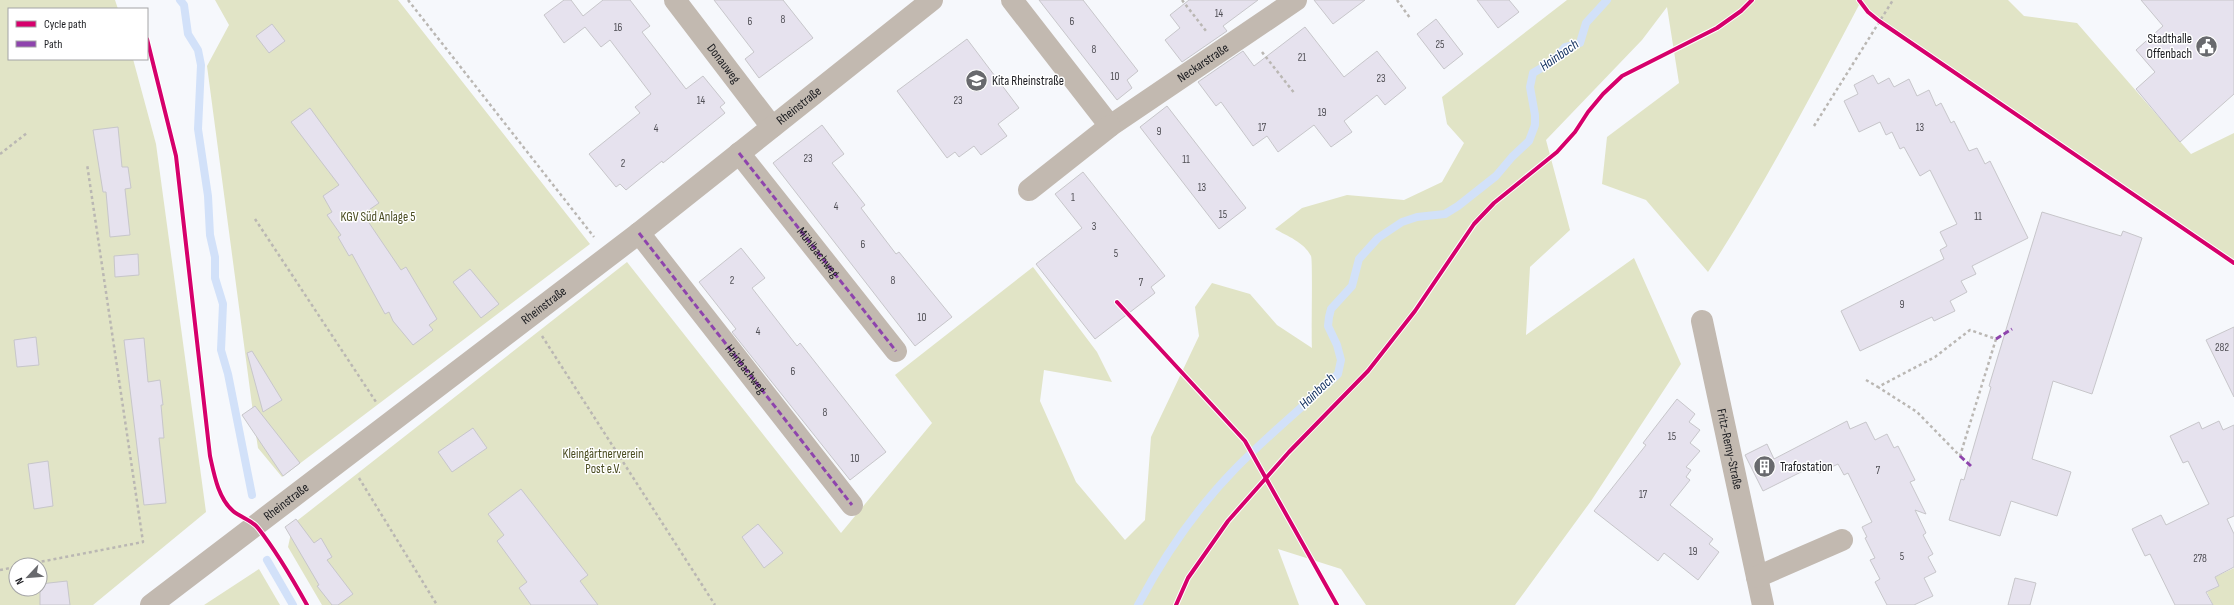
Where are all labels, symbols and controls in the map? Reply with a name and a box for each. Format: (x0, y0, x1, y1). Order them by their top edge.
house number: 14 (1215, 7, 1224, 20)
legend (8, 8, 148, 60)
house number: 8 (781, 13, 786, 26)
house number: 6 (748, 15, 753, 28)
house number: 6 (1070, 15, 1075, 28)
text: Cycle path (44, 17, 86, 32)
house number: 16 (614, 21, 623, 34)
place label: Stadthalle Offenbach (2146, 31, 2192, 62)
public building icon: Stadthalle Offenbach (2194, 33, 2220, 59)
water label: Hainbach (1536, 35, 1582, 75)
text: Path (44, 37, 62, 52)
house number: 25 (1436, 38, 1444, 51)
street label: Neckarstraße (1174, 40, 1232, 86)
street label: Donauweg (703, 41, 744, 87)
house number: 8 (1092, 43, 1097, 56)
house number: 21 (1298, 51, 1306, 64)
school or university icon: Kita Rheinstraße (963, 68, 989, 94)
house number: 10 (1111, 70, 1119, 83)
house number: 23 (1376, 72, 1386, 85)
place label: Kita Rheinstraße (992, 73, 1064, 89)
street label: Rheinstraße (773, 83, 825, 128)
house number: 14 (697, 94, 706, 107)
house number: 23 (953, 94, 963, 107)
house number: 19 (1318, 106, 1326, 119)
house number: 17 (1258, 121, 1267, 134)
house number: 13 (1916, 121, 1925, 134)
house number: 4 (654, 122, 659, 135)
house number: 9 (1157, 125, 1162, 138)
house number: 23 (803, 152, 813, 165)
house number: 11 (1182, 153, 1190, 166)
house number: 2 (621, 157, 626, 170)
house number: 13 (1198, 181, 1207, 194)
house number: 1 (1071, 191, 1075, 204)
house number: 4 (834, 200, 839, 213)
house number: 15 (1219, 208, 1227, 221)
park label: KGV Süd Anlage 5 (341, 209, 415, 225)
house number: 11 (1974, 210, 1982, 223)
house number: 3 (1092, 220, 1097, 233)
street label: Mühlbachweg (793, 224, 843, 281)
house number: 6 (861, 238, 866, 251)
house number: 5 (1114, 247, 1118, 260)
house number: 2 (730, 274, 735, 287)
house number: 8 (891, 274, 896, 287)
house number: 7 (1139, 276, 1144, 289)
street label: Rheinstraße (518, 283, 570, 328)
house number: 9 (1900, 298, 1905, 311)
house number: 10 (918, 311, 926, 324)
house number: 4 (756, 325, 761, 338)
street label: Hainbachweg (721, 341, 770, 397)
house number: 282 (2215, 341, 2229, 354)
house number: 6 (791, 365, 796, 378)
water label: Hainbach (1295, 370, 1339, 412)
house number: 8 (823, 406, 828, 419)
street label: Fritz-Remy-Straße (1713, 407, 1746, 491)
house number: 15 (1668, 430, 1676, 443)
park label: Kleingärtnerverein Post e.V. (563, 446, 643, 477)
house number: 10 (851, 452, 859, 465)
building icon: Trafostation (1752, 454, 1778, 480)
place label: Trafostation (1780, 459, 1833, 475)
house number: 7 (1876, 464, 1881, 477)
street label: Rheinstraße (260, 480, 312, 524)
house number: 17 (1639, 488, 1648, 501)
house number: 19 (1689, 545, 1697, 558)
house number: 5 (1900, 550, 1904, 563)
house number: 278 (2193, 552, 2207, 565)
north arrow (8, 557, 48, 597)
text: N (12, 576, 27, 587)

